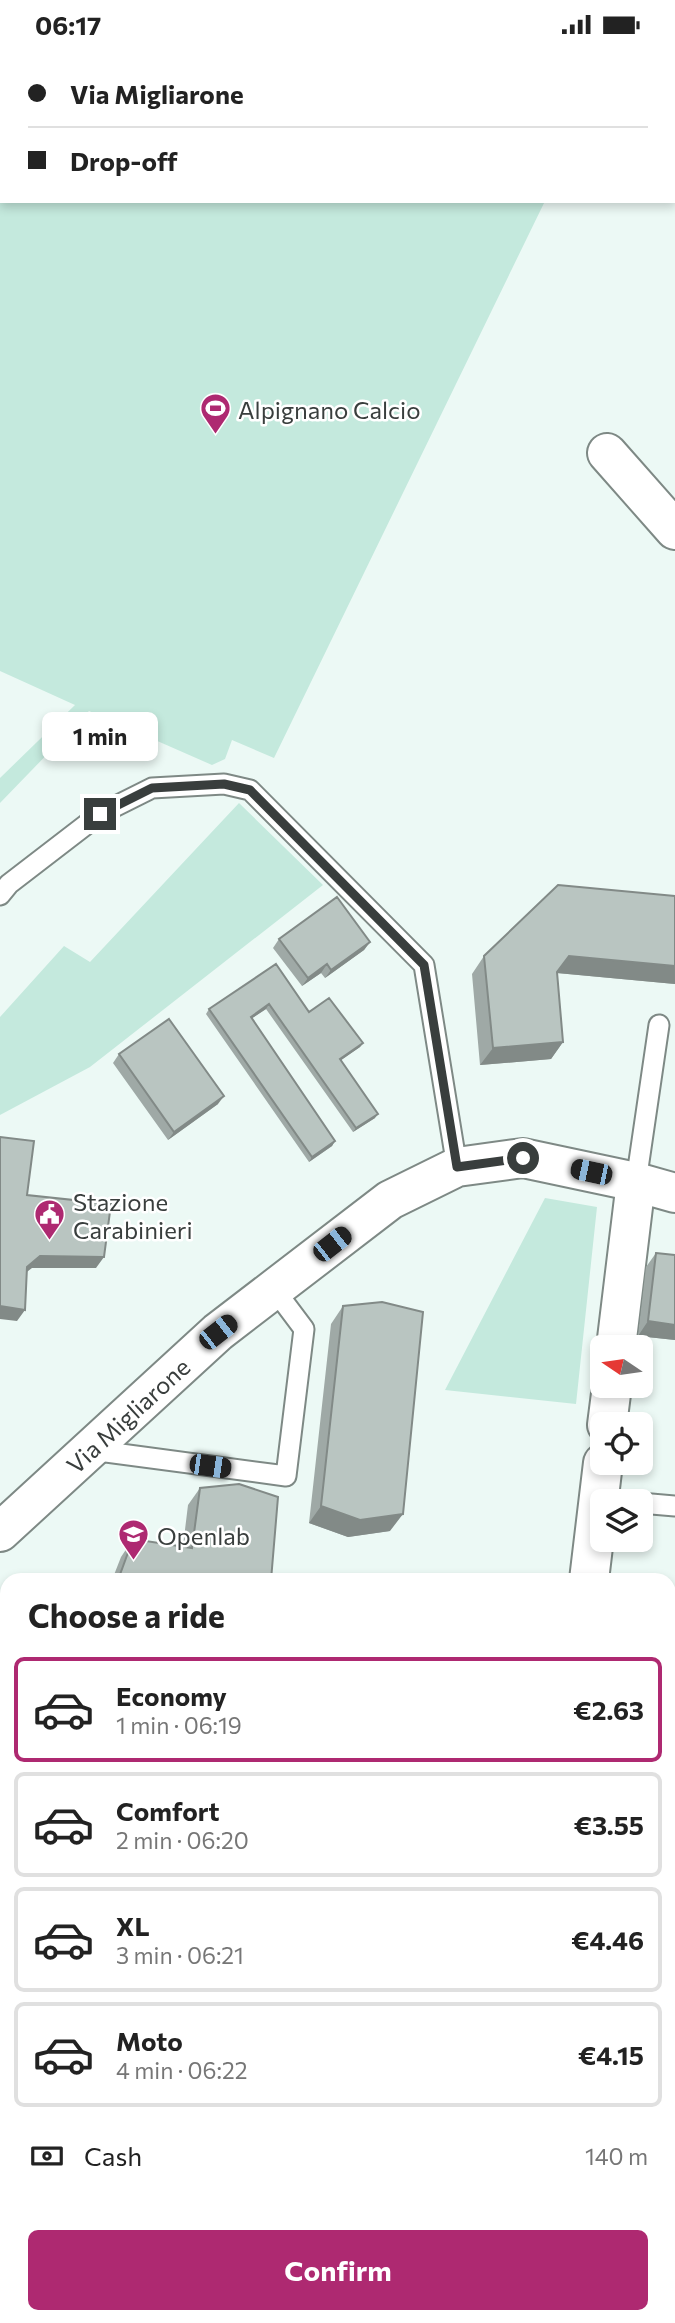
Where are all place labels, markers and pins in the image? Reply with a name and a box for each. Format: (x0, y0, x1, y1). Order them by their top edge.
sports icon: Alpignano Calcio (198, 392, 232, 436)
place label: Alpignano Calcio (238, 395, 421, 424)
place label: Stazione Carabinieri (73, 1187, 193, 1244)
public building icon: Stazione Carabinieri (33, 1198, 67, 1242)
school or university icon: Openlab (117, 1518, 151, 1562)
place label: Openlab (157, 1521, 250, 1550)

